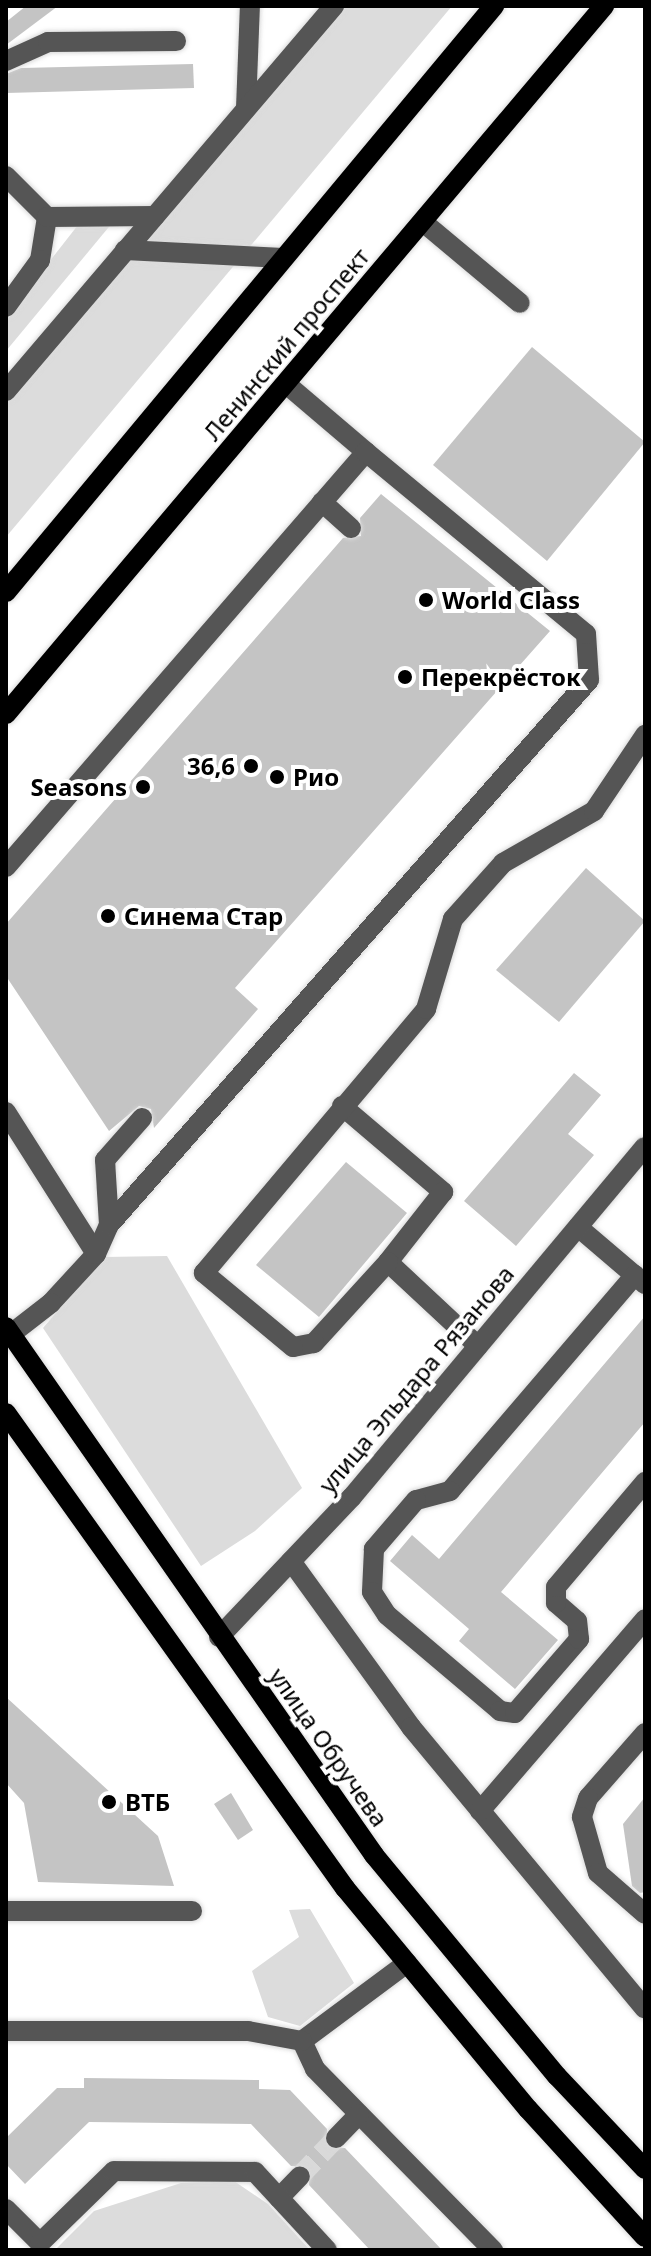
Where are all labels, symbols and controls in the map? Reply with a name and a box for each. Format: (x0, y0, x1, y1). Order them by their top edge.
street label: Ленинский проспект (197, 242, 375, 446)
place label: World Class (442, 586, 580, 614)
marker: World Class (417, 591, 435, 609)
place label: Перекрёсток (421, 663, 581, 691)
marker: Перекрёсток (396, 668, 414, 686)
place label: 36,6 (187, 752, 235, 780)
marker: 36,6 (242, 757, 260, 775)
place label: Рио (293, 763, 339, 791)
marker: Рио (268, 768, 286, 786)
place label: Seasons (30, 773, 127, 801)
marker: Seasons (134, 778, 152, 796)
place label: Синема Стар (124, 902, 283, 930)
marker: Синема Стар (99, 907, 117, 925)
street label: улица Эльдара Рязанова (312, 1259, 520, 1499)
street label: улица Обручева (264, 1662, 394, 1832)
place label: ВТБ (125, 1788, 170, 1816)
marker: ВТБ (100, 1793, 118, 1811)

